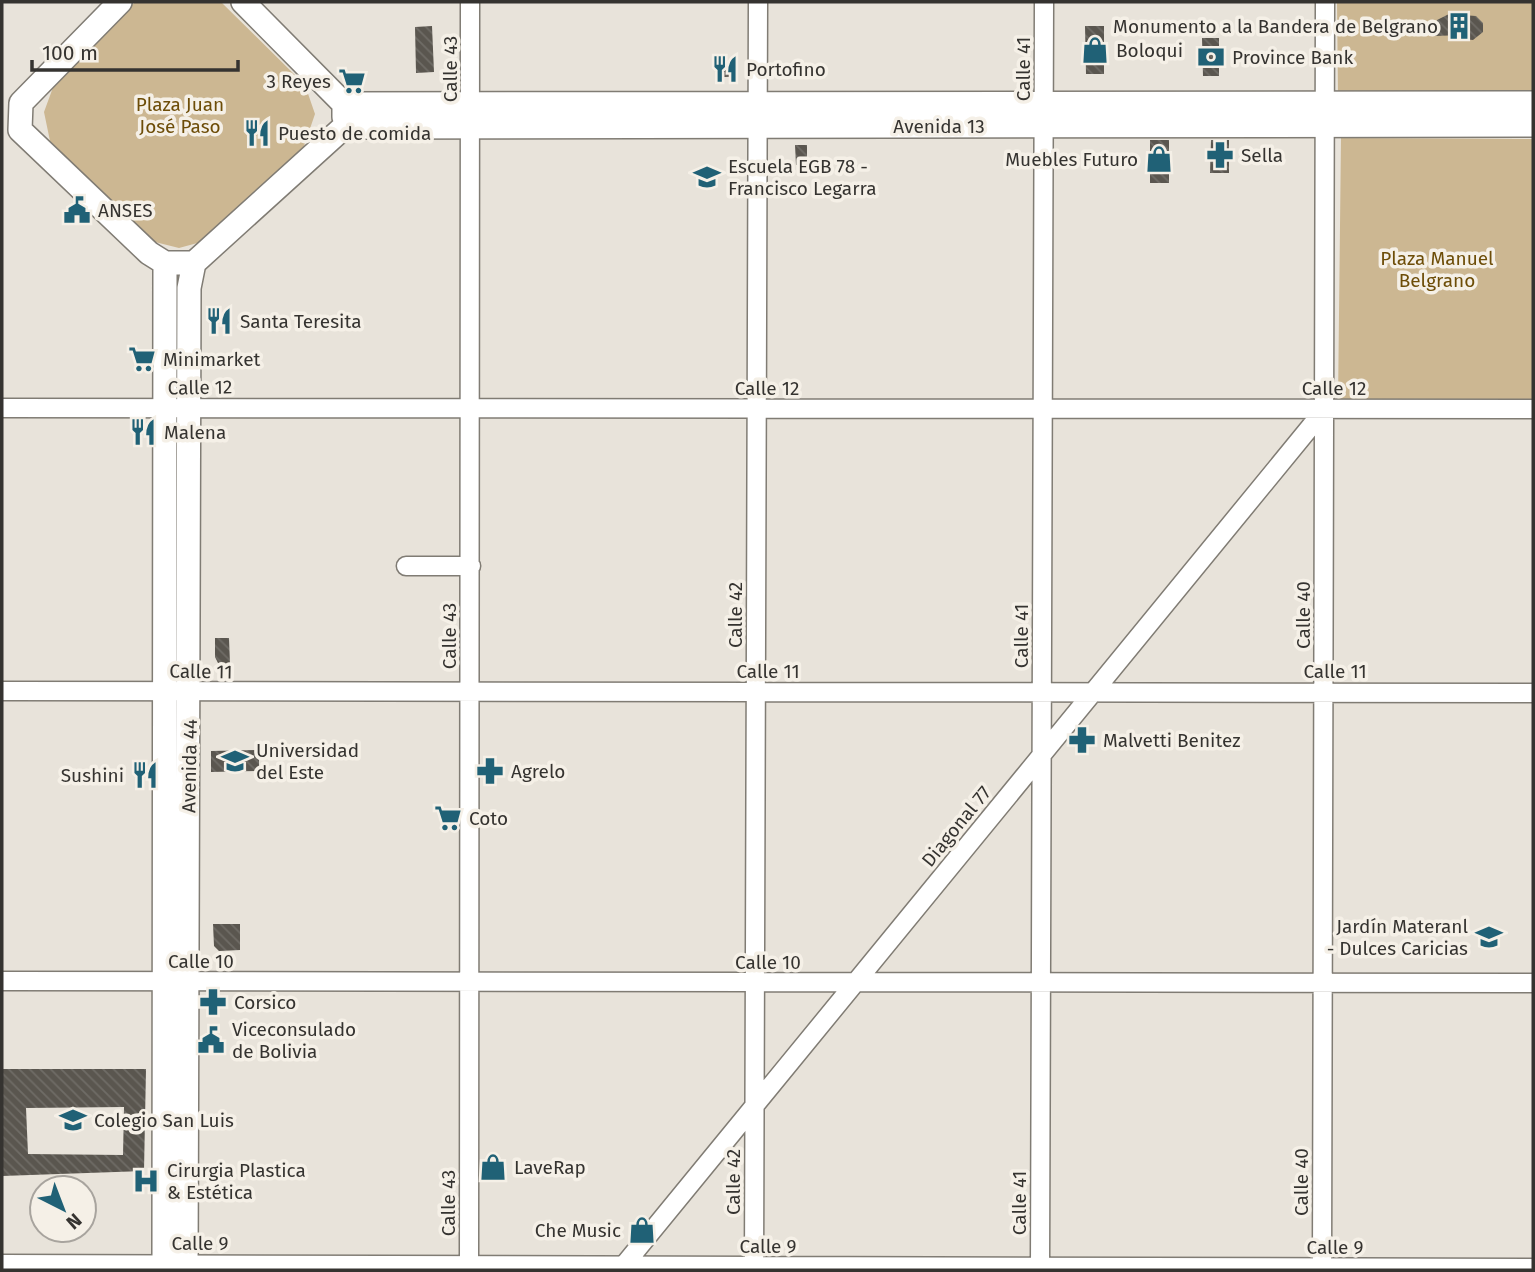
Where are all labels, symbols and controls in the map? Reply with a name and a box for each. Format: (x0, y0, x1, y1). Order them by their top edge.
building icon: Monumento a la Bandera de Belgrano (1444, 11, 1474, 41)
place label: Monumento a la Bandera de Belgrano (1113, 15, 1438, 38)
scale bar (32, 28, 238, 72)
shop icon: Boloqui (1080, 35, 1110, 65)
street label: Calle 43 (439, 36, 462, 102)
street label: Calle 41 (1012, 37, 1035, 101)
place label: Boloqui (1116, 39, 1183, 62)
text: 100 m (42, 40, 98, 66)
bank icon: Province Bank (1196, 42, 1226, 72)
place label: Province Bank (1232, 46, 1353, 69)
restaurant icon: Portofino (710, 54, 740, 84)
place label: Portofino (746, 58, 826, 81)
supermarket icon: 3 Reyes (337, 66, 367, 96)
place label: 3 Reyes (266, 70, 331, 93)
park label: Plaza Juan José Paso (136, 93, 224, 138)
street label: Avenida 13 (893, 115, 985, 138)
restaurant icon: Puesto de comida (242, 118, 272, 148)
place label: Puesto de comida (278, 122, 431, 145)
pharmacy icon: Sella (1205, 140, 1235, 170)
shop icon: Muebles Futuro (1144, 144, 1174, 174)
place label: Sella (1241, 144, 1283, 167)
place label: Muebles Futuro (1005, 148, 1138, 171)
place label: Escuela EGB 78 - Francisco Legarra (728, 155, 877, 200)
school or university icon: Escuela EGB 78 - Francisco Legarra (692, 162, 722, 192)
public building icon: ANSES (62, 195, 92, 225)
place label: ANSES (98, 199, 153, 222)
park label: Plaza Manuel Belgrano (1380, 247, 1494, 292)
restaurant icon: Santa Teresita (204, 306, 234, 336)
place label: Santa Teresita (240, 310, 361, 333)
supermarket icon: Minimarket (127, 344, 157, 374)
place label: Minimarket (163, 348, 260, 371)
street label: Calle 12 (167, 375, 233, 400)
street label: Calle 12 (735, 377, 799, 400)
street label: Calle 12 (1302, 377, 1366, 400)
restaurant icon: Malena (128, 417, 158, 447)
place label: Malena (164, 421, 226, 444)
street label: Calle 40 (1292, 581, 1315, 649)
street label: Calle 42 (724, 582, 747, 648)
street label: Calle 43 (438, 603, 461, 669)
street label: Calle 41 (1010, 604, 1033, 668)
street label: Calle 11 (169, 659, 233, 684)
street label: Calle 11 (736, 660, 800, 683)
street label: Calle 11 (1303, 660, 1367, 683)
street label: Avenida 44 (177, 719, 202, 813)
pharmacy icon: Malvetti Benitez (1067, 725, 1097, 755)
place label: Malvetti Benitez (1103, 729, 1241, 752)
place label: Universidad del Este (256, 739, 359, 784)
school or university icon: Universidad del Este (220, 746, 250, 776)
pharmacy icon: Agrelo (475, 756, 505, 786)
restaurant icon: Sushini (130, 760, 160, 790)
place label: Agrelo (511, 760, 565, 783)
place label: Sushini (61, 764, 124, 787)
street label: Diagonal 77 (917, 781, 996, 871)
supermarket icon: Coto (433, 803, 463, 833)
place label: Coto (469, 807, 508, 830)
place label: Jardín Materanl - Dulces Caricias (1327, 915, 1468, 960)
school or university icon: Jardín Materanl - Dulces Caricias (1474, 922, 1504, 952)
street label: Calle 10 (168, 950, 234, 973)
street label: Calle 10 (735, 951, 801, 974)
pharmacy icon: Corsico (198, 987, 228, 1017)
place label: Corsico (234, 991, 296, 1014)
place label: Viceconsulado de Bolivia (232, 1018, 356, 1063)
public building icon: Viceconsulado de Bolivia (196, 1025, 226, 1055)
school or university icon: Colegio San Luis (58, 1105, 88, 1135)
place label: Colegio San Luis (94, 1109, 234, 1132)
street label: Calle 40 (1290, 1148, 1313, 1216)
street label: Calle 42 (722, 1149, 745, 1215)
shop icon: LaveRap (478, 1152, 508, 1182)
place label: LaveRap (514, 1156, 586, 1179)
place label: Cirurgia Plastica & Estética (167, 1159, 306, 1204)
hospital icon: Cirurgia Plastica & Estética (131, 1166, 161, 1196)
street label: Calle 43 (437, 1170, 460, 1236)
street label: Calle 41 (1008, 1171, 1031, 1235)
north arrow (28, 1174, 98, 1244)
text: N (62, 1208, 86, 1234)
shop icon: Che Music (627, 1215, 657, 1245)
place label: Che Music (535, 1219, 621, 1242)
street label: Calle 9 (171, 1232, 229, 1255)
street label: Calle 9 (739, 1235, 797, 1258)
street label: Calle 9 (1306, 1236, 1364, 1259)

